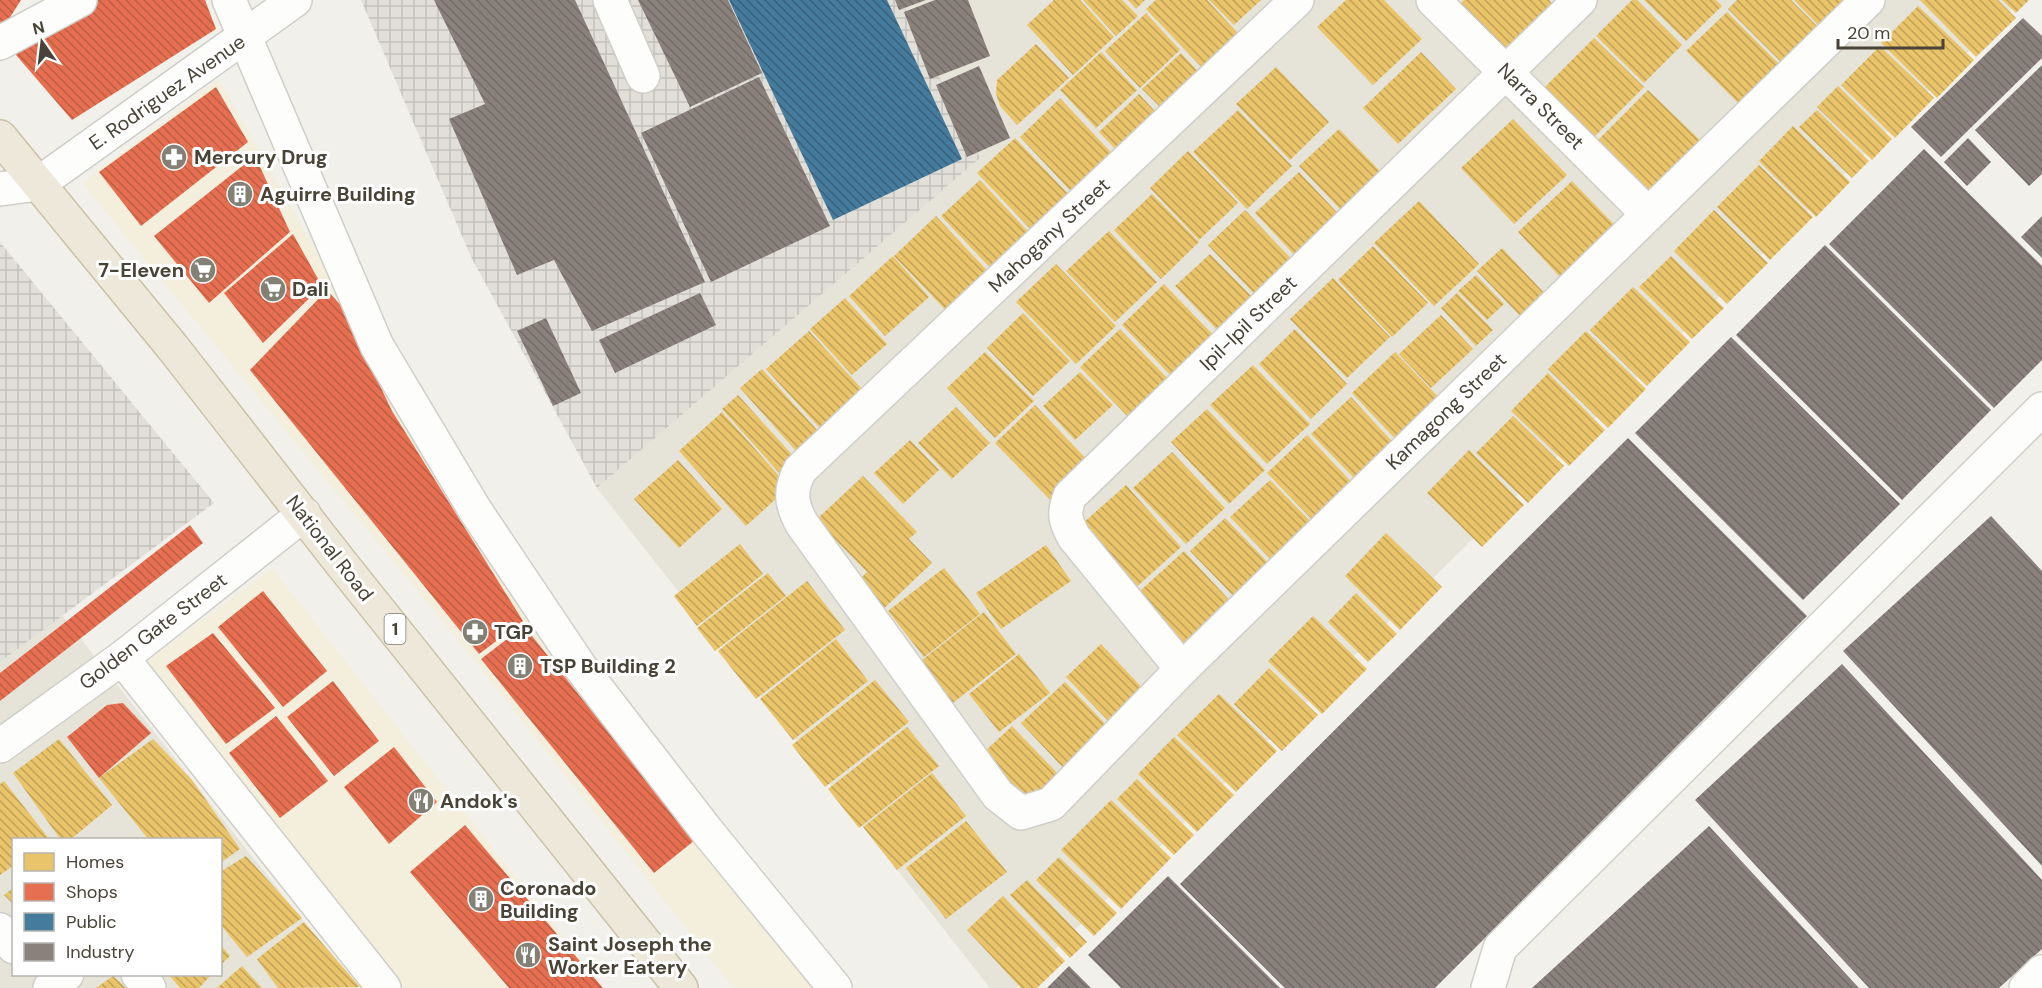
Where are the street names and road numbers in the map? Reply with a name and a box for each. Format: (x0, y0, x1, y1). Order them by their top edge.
street label: E. Rodriguez Avenue (84, 28, 250, 156)
street label: Narra Street (1492, 57, 1590, 155)
street label: Mahogany Street (983, 172, 1115, 298)
street label: Ipil-Ipil Street (1194, 270, 1302, 376)
street label: Kamagong Street (1380, 347, 1512, 475)
street label: National Road (280, 490, 380, 606)
street label: Golden Gate Street (74, 567, 232, 695)
road number: 1 (384, 614, 406, 644)

